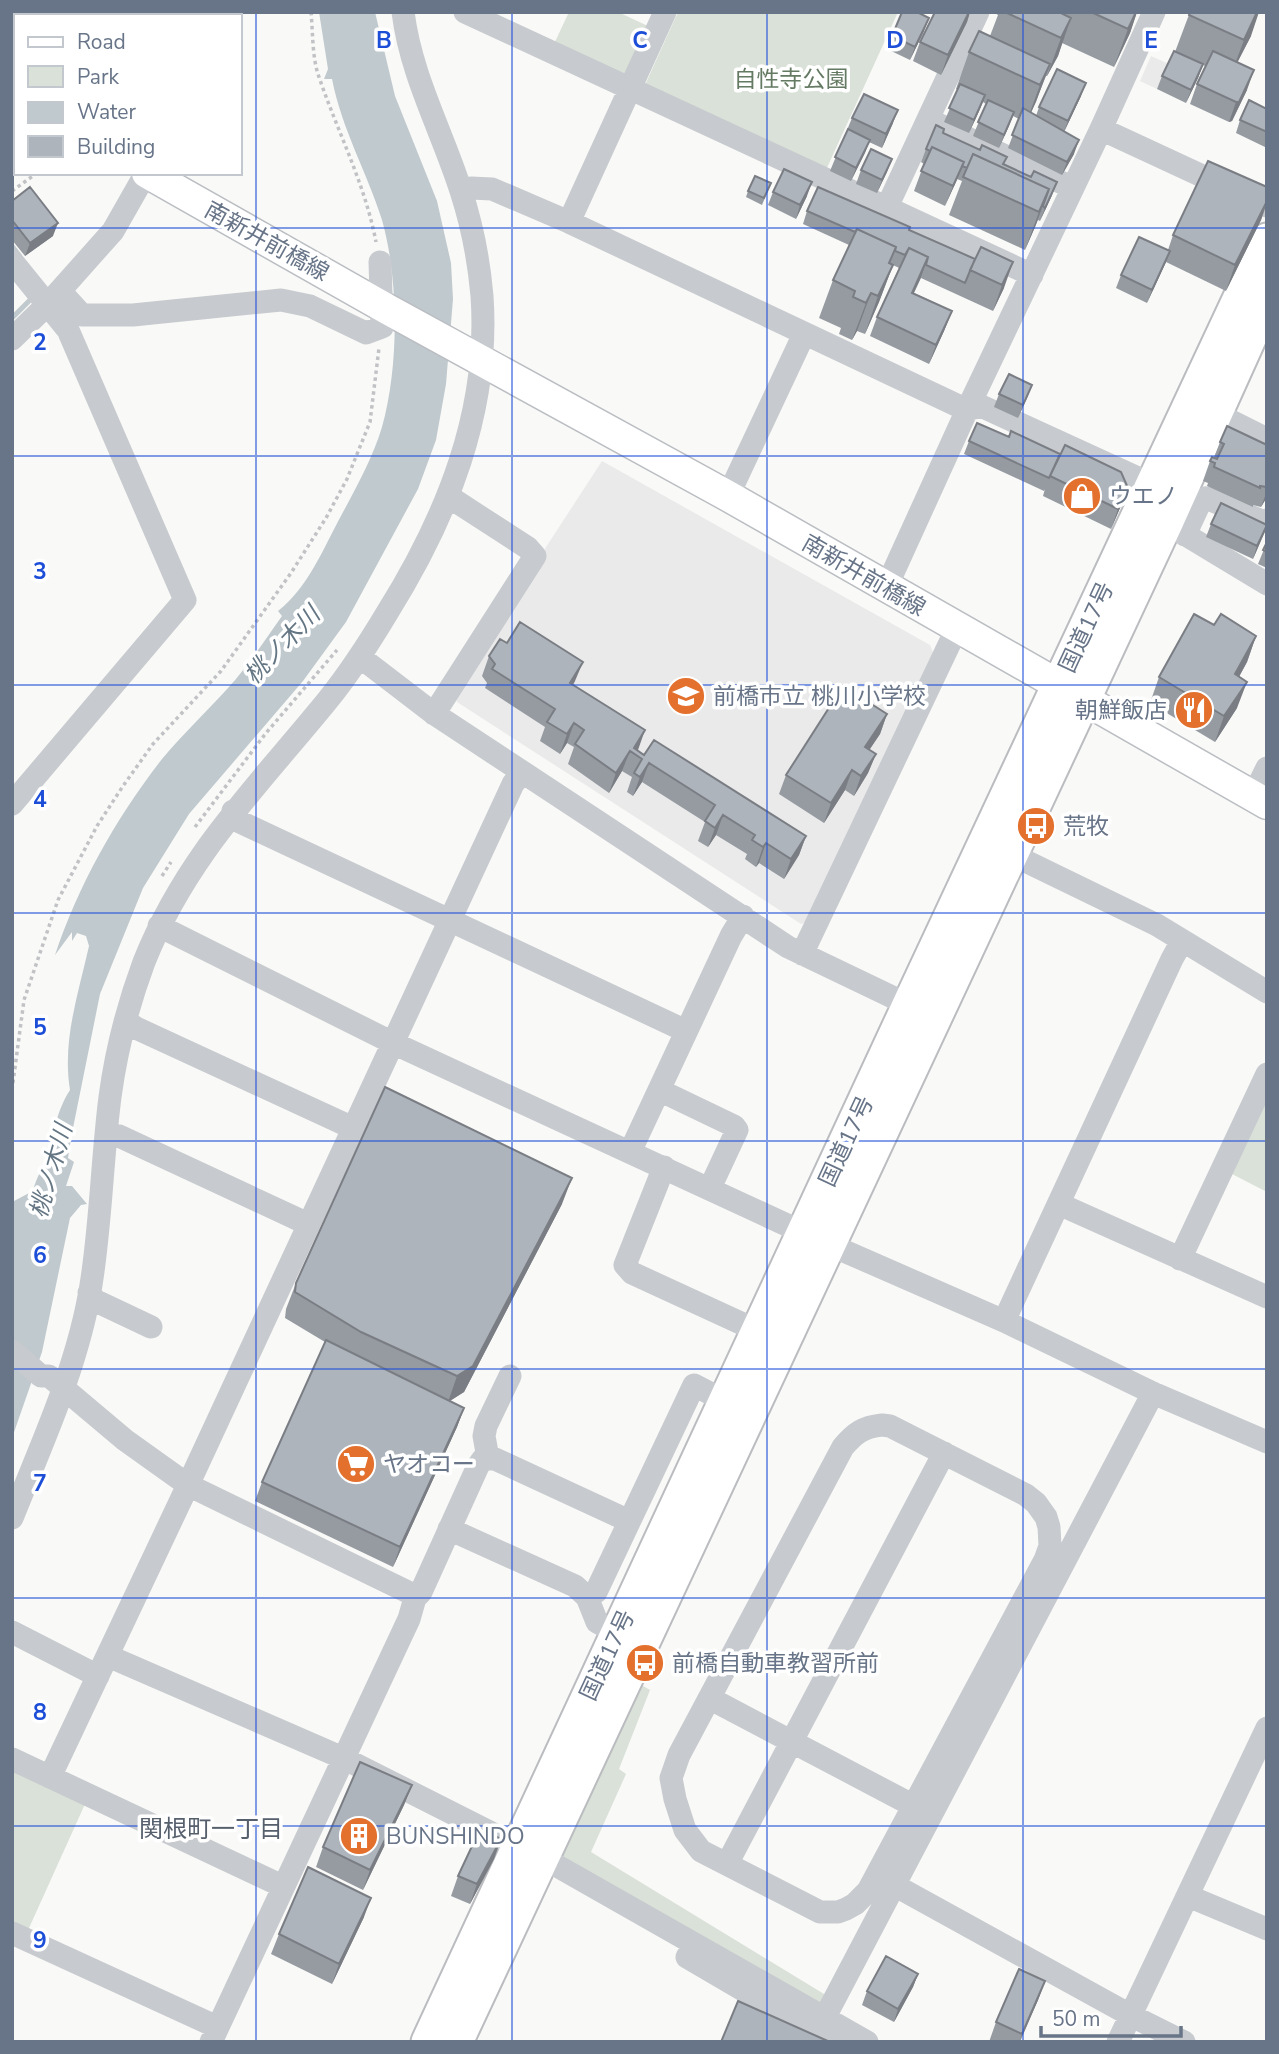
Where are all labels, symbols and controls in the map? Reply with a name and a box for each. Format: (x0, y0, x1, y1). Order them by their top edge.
legend (14, 14, 242, 175)
text: B (376, 25, 392, 56)
text: C (632, 25, 648, 56)
text: D (886, 25, 904, 56)
text: E (1144, 25, 1158, 56)
text: Road (77, 28, 126, 56)
text: Park (77, 63, 119, 91)
park label: 自性寺公園 (734, 64, 849, 95)
text: Water (77, 98, 136, 126)
text: Building (77, 133, 155, 161)
street label: 南新井前橋線 (199, 194, 335, 288)
text: 2 (33, 327, 47, 358)
shop icon: ウエノ (1061, 475, 1103, 517)
place label: ウエノ (1109, 481, 1178, 512)
street label: 南新井前橋線 (796, 528, 931, 623)
text: 3 (33, 556, 47, 587)
street label: 国道17号 (1052, 577, 1121, 678)
water label: 桃ノ木川 (237, 597, 329, 691)
school or university icon: 前橋市立 桃川小学校 (665, 675, 707, 717)
place label: 前橋市立 桃川小学校 (713, 681, 926, 712)
restaurant icon: 朝鮮飯店 (1173, 689, 1215, 731)
place label: 朝鮮飯店 (1075, 695, 1167, 726)
text: 4 (33, 784, 47, 815)
bus stop icon: 荒牧 (1015, 805, 1057, 847)
place label: 荒牧 (1063, 811, 1109, 842)
text: 5 (33, 1012, 47, 1043)
street label: 国道17号 (812, 1091, 881, 1192)
water label: 桃ノ木川 (22, 1118, 80, 1222)
text: 6 (33, 1240, 47, 1271)
supermarket icon: ヤオコー (335, 1443, 377, 1485)
place label: ヤオコー (383, 1449, 475, 1480)
text: 7 (33, 1468, 47, 1499)
street label: 国道17号 (573, 1605, 642, 1706)
bus stop icon: 前橋自動車教習所前 (624, 1642, 666, 1684)
place label: 前橋自動車教習所前 (672, 1648, 879, 1679)
text: 8 (33, 1697, 47, 1728)
district label: 関根町一丁目 (139, 1813, 283, 1845)
building icon: BUNSHINDO (338, 1815, 380, 1857)
place label: BUNSHINDO (386, 1821, 525, 1852)
text: 9 (33, 1925, 47, 1956)
scale bar (1041, 1994, 1181, 2038)
text: 50 m (1052, 2005, 1101, 2033)

